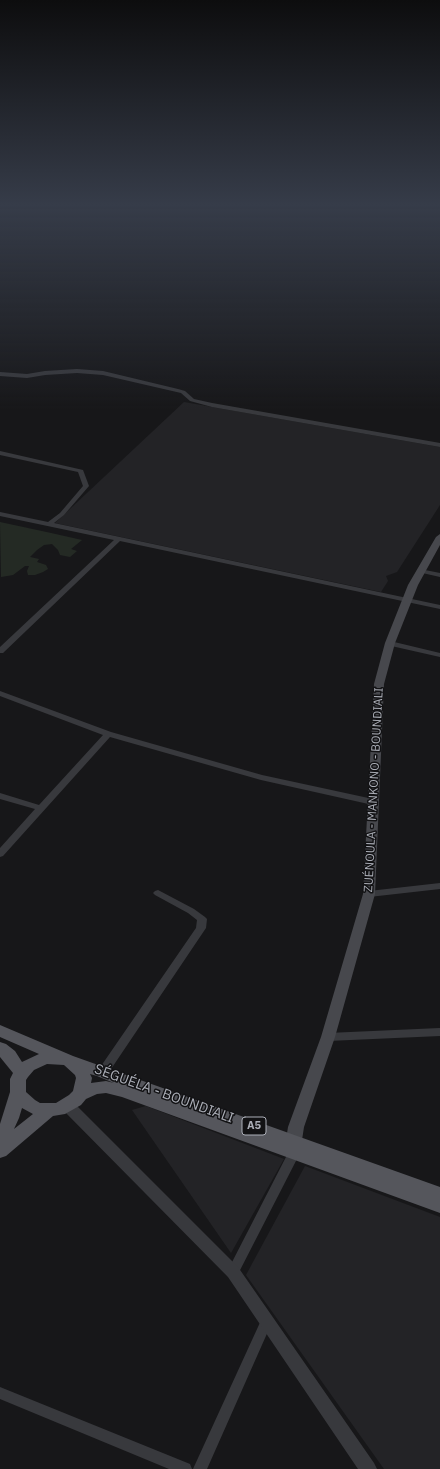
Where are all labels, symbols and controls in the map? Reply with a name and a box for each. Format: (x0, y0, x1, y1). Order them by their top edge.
street label: ZUÉNOULA - MANKONO - BOUNDIALI (361, 687, 387, 893)
street label: SÉGUÉLA - BOUNDIALI (92, 1061, 236, 1127)
road number: A5 (242, 1117, 266, 1135)

